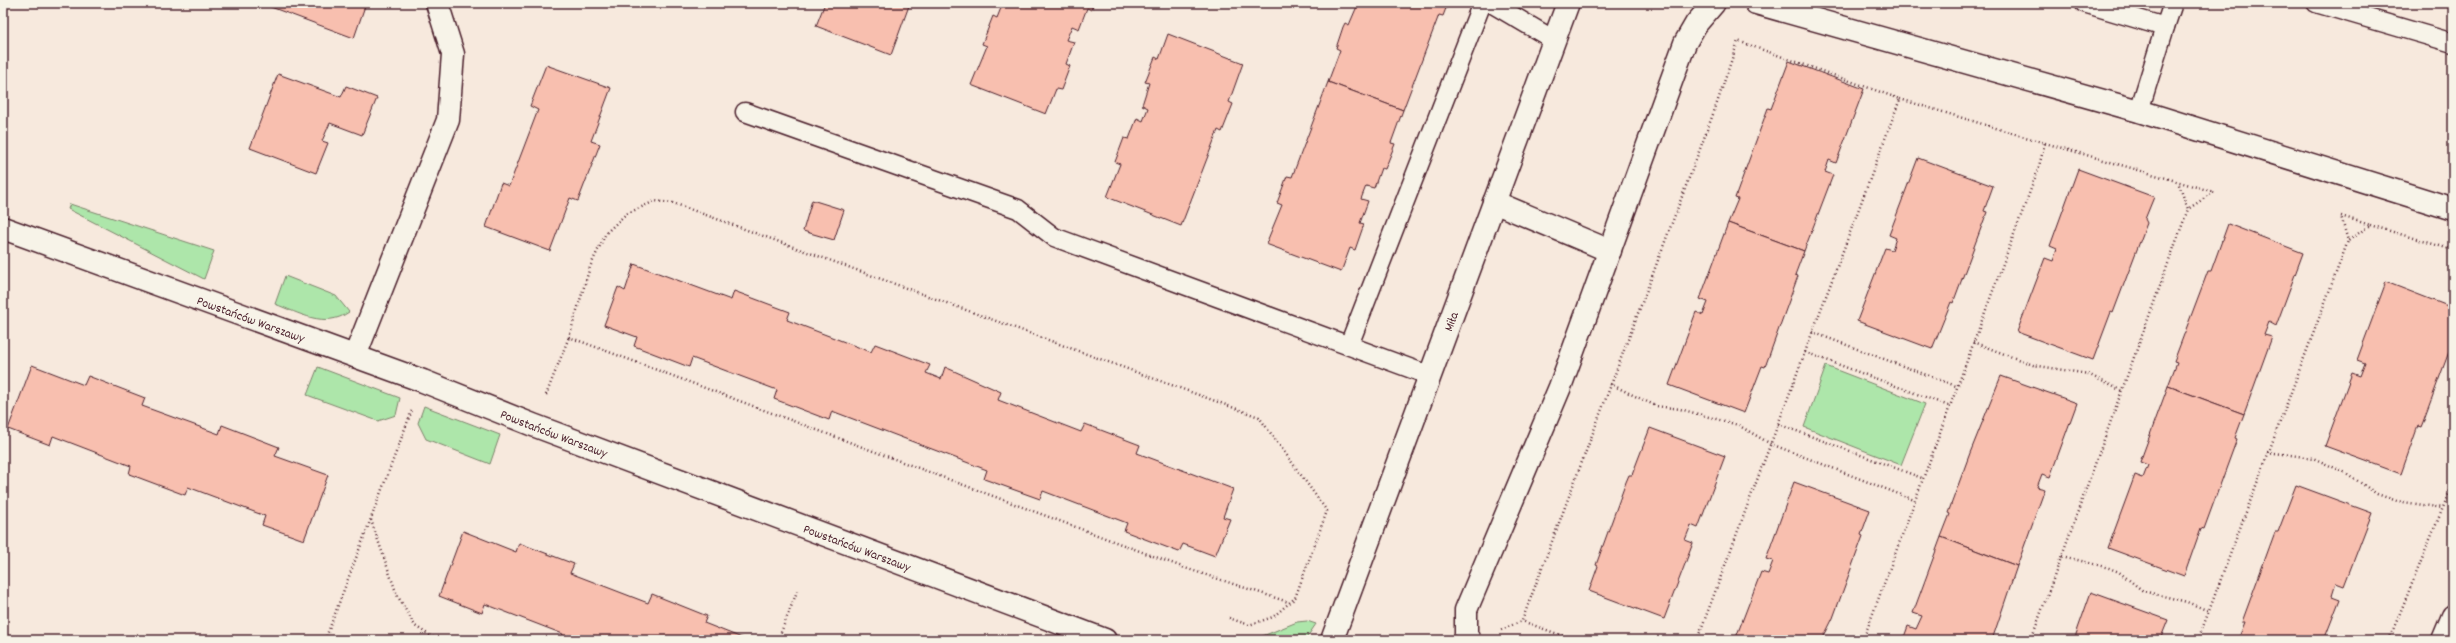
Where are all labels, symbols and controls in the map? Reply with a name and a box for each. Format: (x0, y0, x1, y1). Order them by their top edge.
street label: Powstańców Warszawy (194, 292, 307, 349)
street label: Miła (1440, 309, 1465, 334)
street label: Powstańców Warszawy (497, 406, 610, 464)
street label: Powstańców Warszawy (800, 520, 914, 578)

